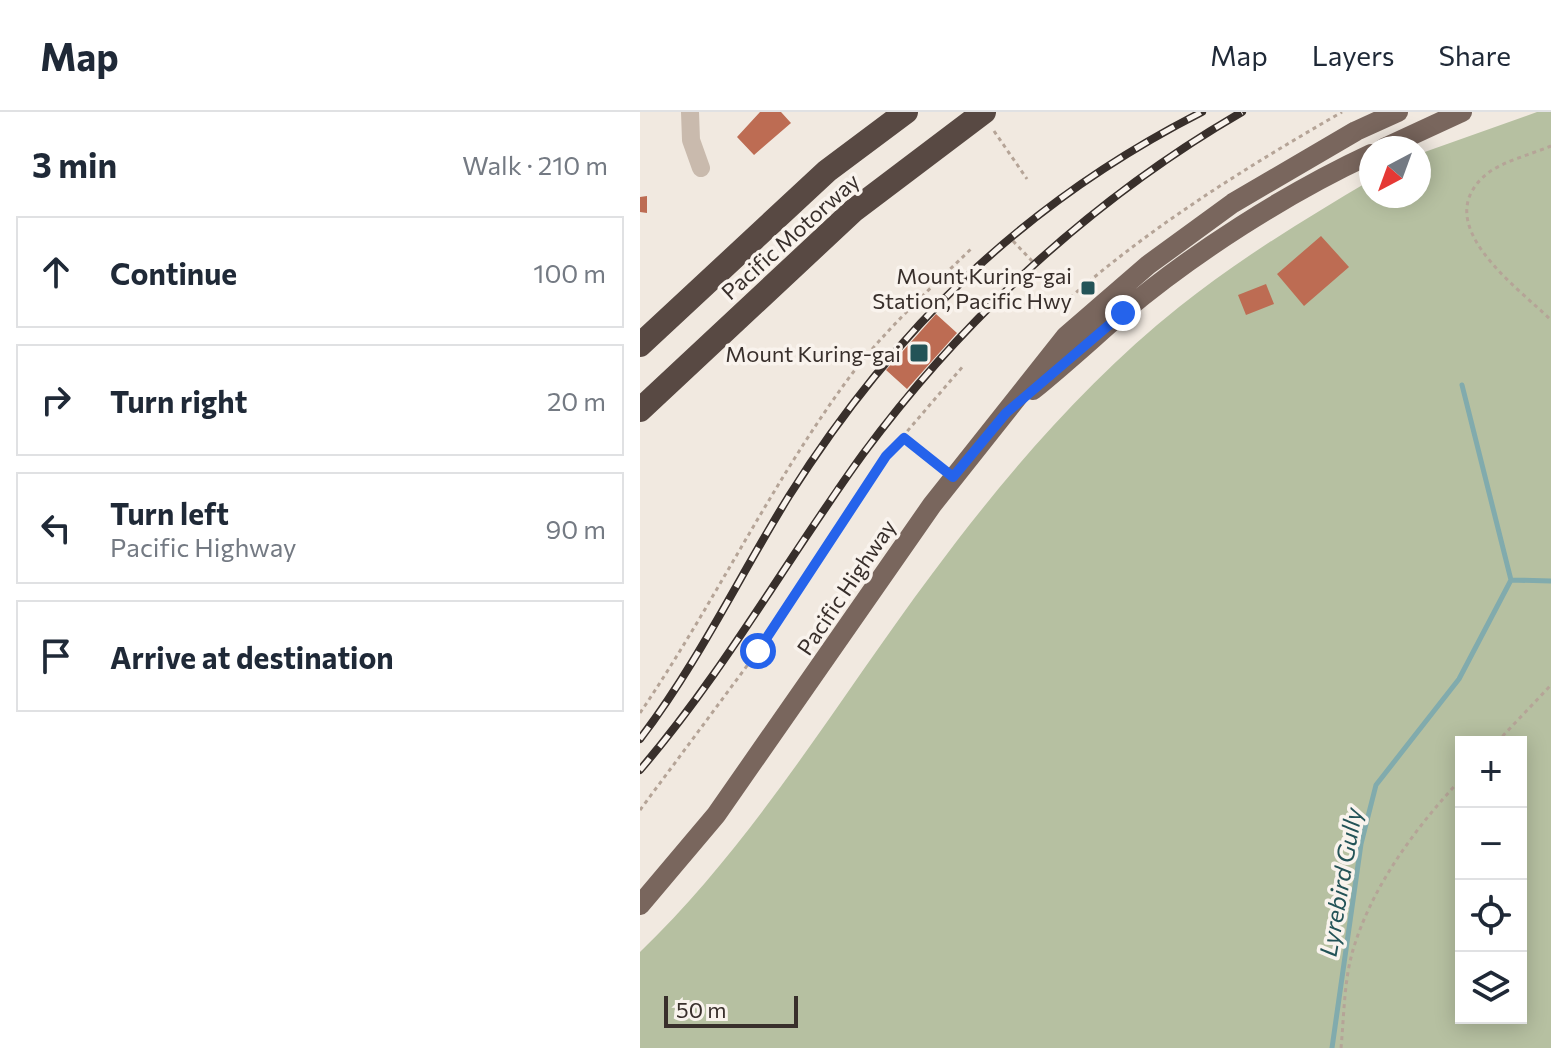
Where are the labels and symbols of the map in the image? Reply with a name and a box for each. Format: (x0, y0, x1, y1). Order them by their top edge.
north arrow (1359, 136, 1431, 208)
street label: Pacific Motorway (716, 167, 864, 305)
place label: Mount Kuring-gai Station, Pacific Hwy (872, 262, 1072, 314)
marker: Mount Kuring-gai Station, Pacific Hwy (1079, 279, 1097, 297)
route end (1105, 295, 1141, 331)
place label: Mount Kuring-gai (725, 340, 901, 367)
marker: Mount Kuring-gai (908, 342, 930, 364)
street label: Pacific Highway (791, 514, 901, 660)
route start (740, 633, 776, 669)
water label: Lyrebird Gully (1313, 804, 1368, 959)
scale bar (664, 992, 798, 1028)

